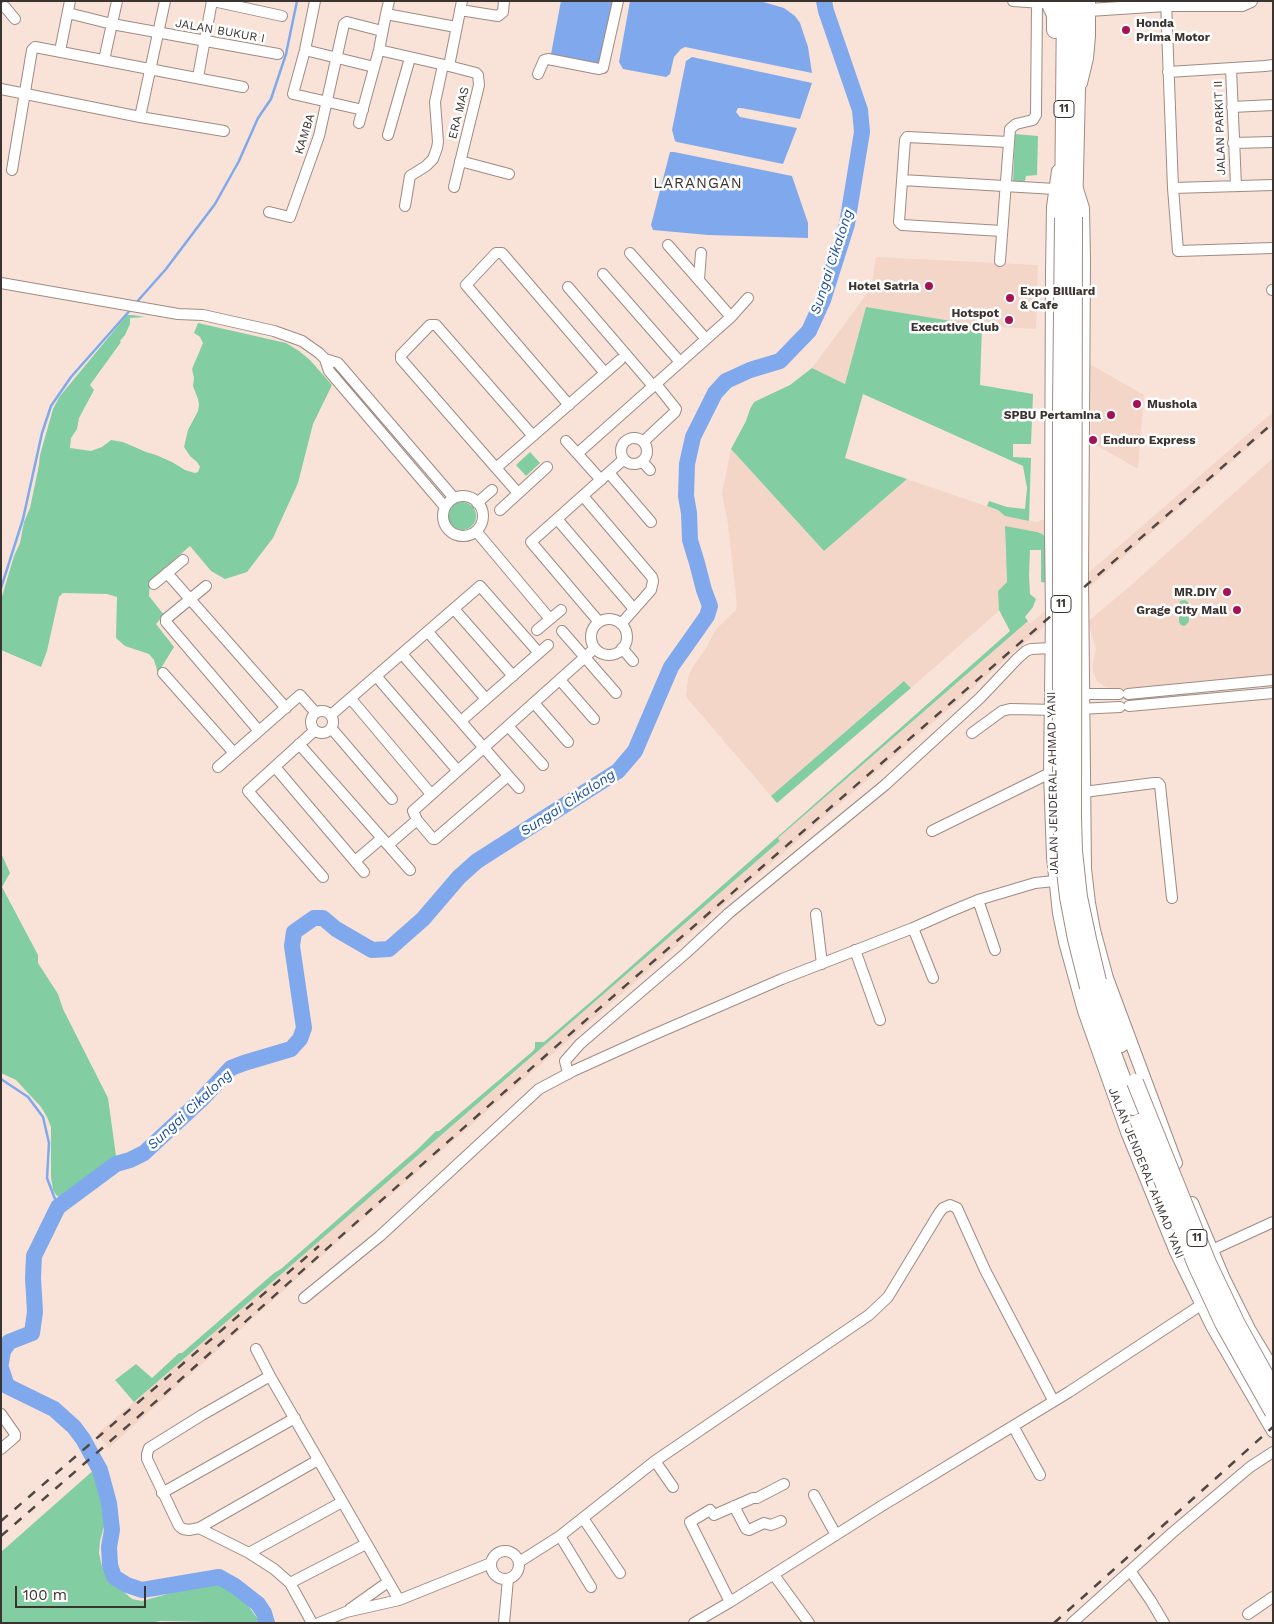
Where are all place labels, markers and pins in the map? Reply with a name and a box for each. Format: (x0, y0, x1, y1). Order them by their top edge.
place label: Honda Prima Motor (1136, 16, 1210, 44)
marker: Honda Prima Motor (1120, 24, 1132, 36)
place label: Hotel Satria (848, 279, 919, 293)
marker: Hotel Satria (923, 280, 935, 292)
place label: Expo Billiard & Cafe (1020, 284, 1095, 312)
marker: Expo Billiard & Cafe (1004, 292, 1016, 304)
place label: Hotspot Executive Club (911, 306, 999, 334)
marker: Hotspot Executive Club (1003, 314, 1015, 326)
place label: Mushola (1147, 397, 1197, 411)
marker: Mushola (1131, 398, 1143, 410)
place label: SPBU Pertamina (1004, 408, 1101, 422)
marker: SPBU Pertamina (1105, 409, 1117, 421)
place label: Enduro Express (1103, 433, 1196, 447)
marker: Enduro Express (1087, 434, 1099, 446)
place label: MR.DIY (1174, 585, 1217, 599)
marker: MR.DIY (1221, 586, 1233, 598)
place label: Grage City Mall (1136, 603, 1227, 617)
marker: Grage City Mall (1231, 604, 1243, 616)

